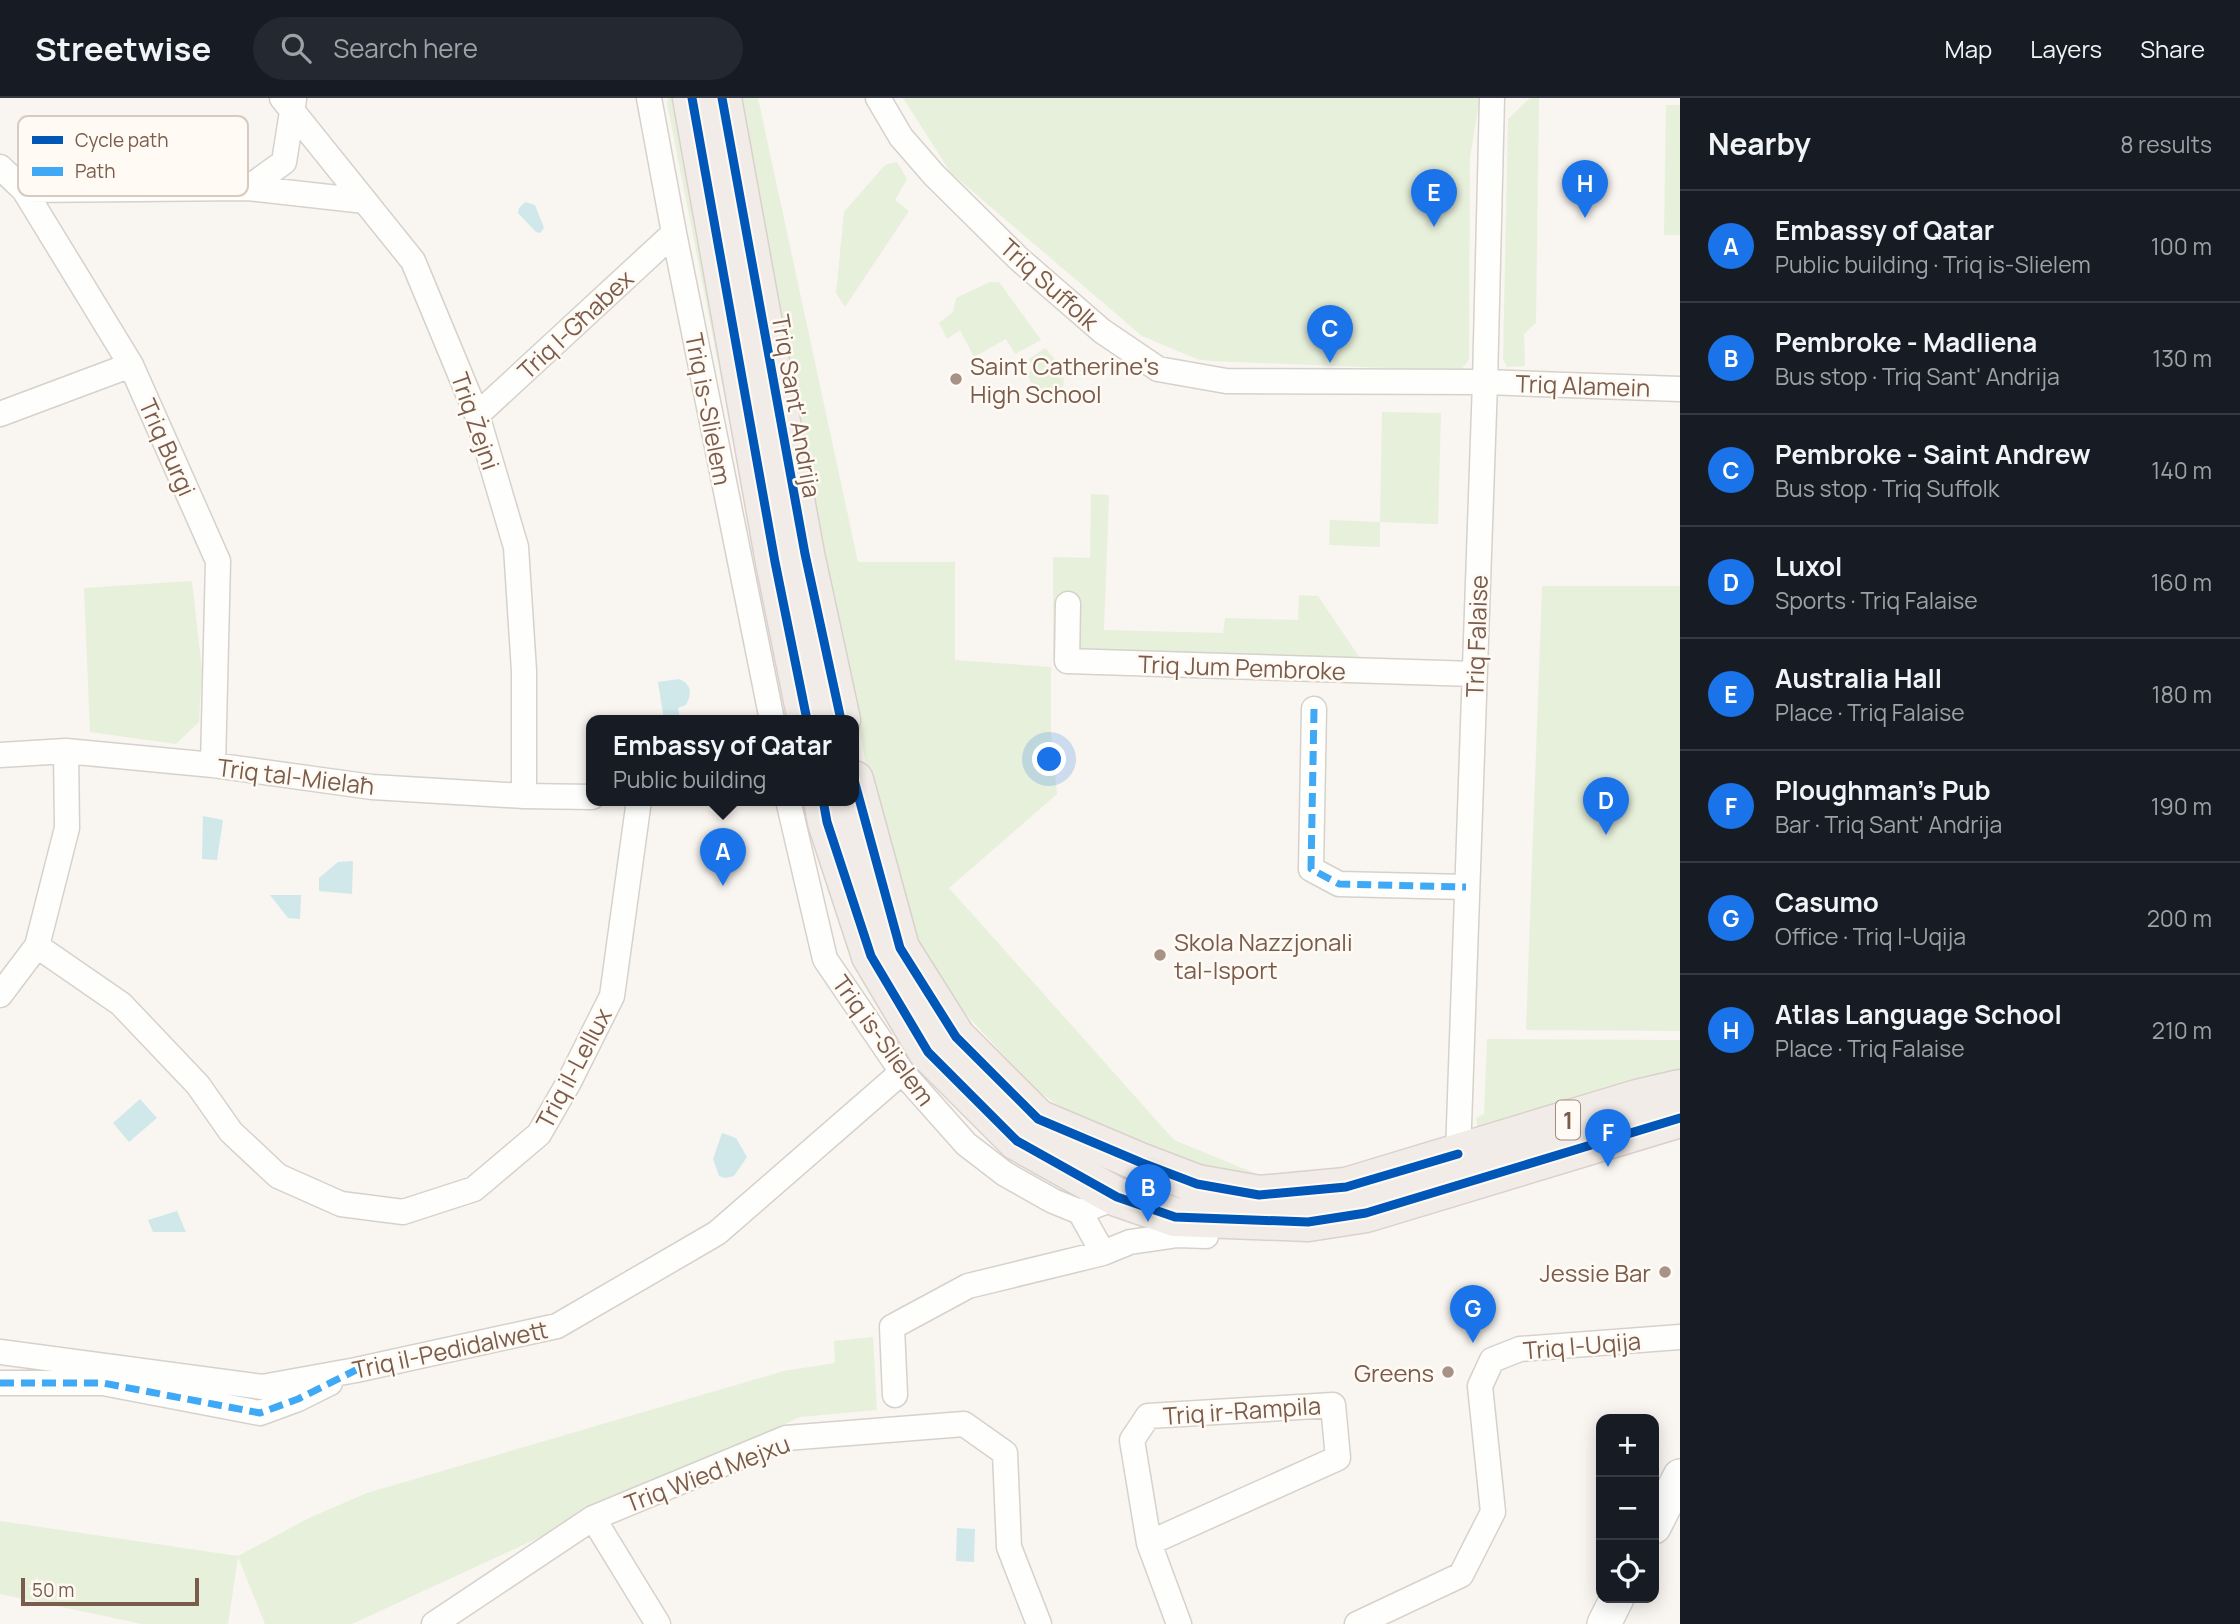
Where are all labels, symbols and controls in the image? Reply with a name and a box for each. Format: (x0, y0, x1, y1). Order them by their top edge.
search box (253, 17, 743, 80)
text: Streetwise (35, 26, 211, 71)
icon: search (277, 29, 315, 67)
text: Search here (333, 30, 478, 66)
text: Map (1945, 32, 1992, 65)
text: Layers (2030, 32, 2102, 65)
text: Share (2140, 32, 2205, 65)
legend (18, 116, 248, 196)
text: Nearby (1708, 123, 1811, 164)
text: Cycle path (75, 127, 169, 153)
text: 8 results (2120, 128, 2212, 160)
text: Path (75, 158, 115, 184)
pin: H (1562, 160, 1608, 218)
pin: E (1411, 169, 1457, 227)
text: Embassy of Qatar (1775, 212, 1994, 248)
text: A (1723, 230, 1739, 262)
text: 100 m (2151, 230, 2212, 262)
street label: Triq Suffolk (993, 231, 1107, 338)
text: Public building · Triq is-Slielem (1775, 248, 2091, 280)
street label: Triq l-Għabex (510, 262, 640, 386)
pin: C (1307, 305, 1353, 363)
street label: Triq Sant' Andrija (765, 312, 829, 500)
text: Pembroke - Madliena (1775, 324, 2037, 360)
street label: Triq is-Slielem (678, 330, 740, 488)
text: B (1724, 342, 1738, 374)
text: 130 m (2152, 342, 2212, 374)
place label: Saint Catherine's High School (970, 349, 1159, 410)
text: Bus stop · Triq Sant' Andrija (1775, 360, 2060, 392)
street label: Triq Alamein (1515, 366, 1651, 404)
street label: Triq Żejni (444, 368, 508, 474)
marker: Saint Catherine's High School (948, 371, 964, 387)
street label: Triq Burgi (132, 393, 204, 501)
text: Pembroke - Saint Andrew (1775, 436, 2091, 472)
text: C (1723, 454, 1740, 486)
text: 140 m (2151, 454, 2212, 486)
text: Bus stop · Triq Suffolk (1775, 472, 1999, 504)
text: Luxol (1775, 548, 1842, 584)
text: D (1723, 566, 1739, 598)
text: 160 m (2151, 566, 2212, 598)
street label: Triq Falaise (1457, 574, 1495, 698)
text: Sports · Triq Falaise (1775, 584, 1978, 616)
street label: Triq Jum Pembroke (1138, 647, 1346, 687)
text: Australia Hall (1775, 660, 1942, 696)
text: E (1724, 678, 1738, 710)
text: 180 m (2152, 678, 2212, 710)
text: Place · Triq Falaise (1775, 696, 1965, 728)
popup (586, 715, 859, 806)
text: Embassy of Qatar (613, 727, 832, 763)
your location (1032, 742, 1066, 776)
street label: Triq tal-Mielaħ (216, 750, 376, 802)
text: Public building (613, 763, 766, 795)
text: Ploughman's Pub (1775, 772, 1991, 808)
pin: D (1583, 777, 1629, 835)
text: F (1725, 790, 1737, 822)
text: 190 m (2151, 790, 2212, 822)
text: Bar · Triq Sant' Andrija (1775, 808, 2002, 840)
pin: A (700, 828, 746, 886)
text: Casumo (1775, 884, 1879, 920)
text: G (1723, 902, 1739, 934)
text: 200 m (2147, 902, 2212, 934)
text: Office · Triq l-Uqija (1775, 920, 1966, 952)
place label: Skola Nazzjonali tal-Isport (1174, 925, 1353, 986)
marker: Skola Nazzjonali tal-Isport (1152, 947, 1168, 963)
street label: Triq is-Slielem (825, 968, 943, 1112)
text: Atlas Language School (1775, 996, 2062, 1032)
street label: Triq il-Lellux (527, 1002, 619, 1134)
text: H (1723, 1014, 1739, 1046)
text: 210 m (2152, 1014, 2212, 1046)
text: Place · Triq Falaise (1775, 1032, 1965, 1064)
road number: 1 (1556, 1100, 1580, 1140)
pin: F (1585, 1109, 1631, 1167)
pin: B (1125, 1164, 1171, 1222)
place label: Jessie Bar (1540, 1256, 1651, 1289)
marker: Jessie Bar (1657, 1264, 1673, 1280)
pin: G (1450, 1285, 1496, 1343)
street label: Triq il-Pedidalwett (349, 1312, 551, 1386)
street label: Triq l-Uqija (1522, 1323, 1642, 1367)
place label: Greens (1354, 1356, 1434, 1389)
marker: Greens (1440, 1364, 1456, 1380)
street label: Triq ir-Rampila (1162, 1388, 1322, 1432)
map controls (1596, 1414, 1659, 1603)
button: + (1596, 1414, 1659, 1477)
street label: Triq Wied Mejxu (620, 1426, 794, 1520)
button: − (1596, 1477, 1659, 1540)
button: locate (1596, 1540, 1659, 1603)
scale bar (21, 1575, 200, 1607)
text: 50 m (32, 1577, 74, 1603)

